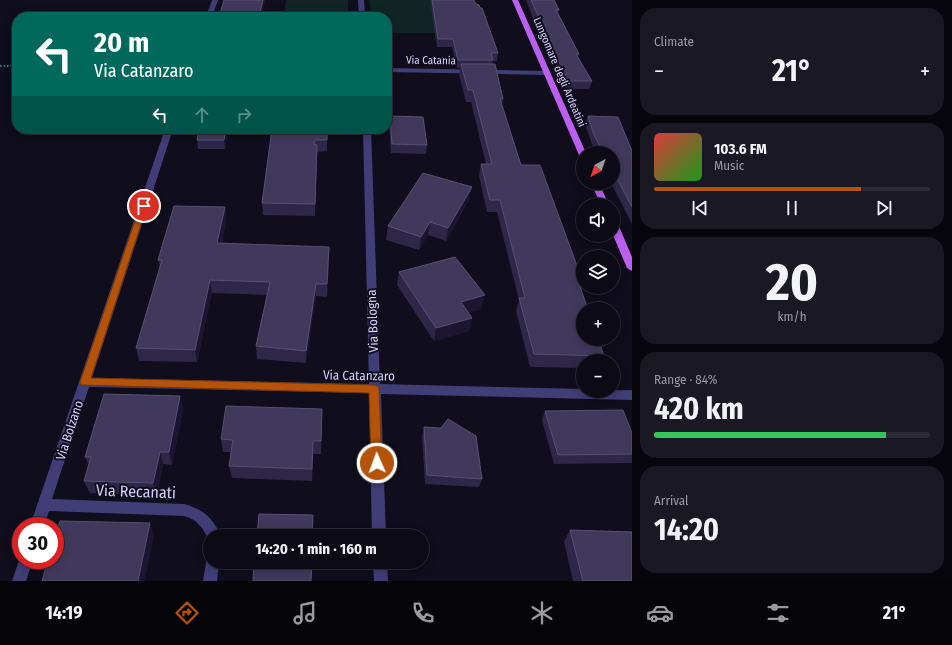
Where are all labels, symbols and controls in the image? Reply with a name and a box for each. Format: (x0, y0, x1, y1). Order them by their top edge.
street label: Lungomare degli Ardeatini (530, 15, 589, 129)
text: 20 m (94, 26, 149, 59)
icon: left (28, 28, 80, 80)
text: Climate (654, 34, 694, 49)
text: 21° (772, 53, 812, 89)
street label: Via Catania (406, 54, 456, 67)
text: − (654, 58, 664, 85)
text: + (920, 58, 930, 85)
text: Via Catanzaro (94, 60, 194, 82)
icon: left (149, 104, 171, 126)
icon: ahead (191, 104, 213, 126)
icon: right (233, 104, 255, 126)
text: 103.6 FM (714, 140, 767, 158)
north arrow (576, 146, 620, 190)
map controls (576, 146, 620, 398)
text: Music (714, 158, 744, 173)
pin (127, 189, 161, 223)
icon: arrive (133, 195, 155, 217)
icon: previous (689, 197, 711, 219)
icon: pause (781, 197, 803, 219)
icon: next (873, 197, 895, 219)
button: sound (576, 198, 620, 242)
button: layers (576, 250, 620, 294)
text: 20 (766, 251, 818, 314)
street label: Via Bologna (364, 289, 381, 353)
button: + (576, 302, 620, 346)
text: km/h (778, 309, 807, 324)
button: − (576, 354, 620, 398)
street label: Via Catanzaro (323, 367, 395, 384)
text: Range · 84% (654, 372, 717, 387)
text: 420 km (654, 391, 744, 427)
street label: Via Bolzano (53, 398, 86, 462)
position arrow (356, 442, 398, 484)
street label: Via Recanati (96, 481, 176, 502)
text: Arrival (654, 493, 688, 508)
text: 14:20 (654, 512, 719, 548)
speed limit sign: 30 (12, 517, 64, 569)
text: 14:20 · 1 min · 160 m (255, 540, 377, 558)
icon: directions (173, 599, 201, 627)
icon: music (291, 599, 319, 627)
icon: phone (409, 599, 437, 627)
icon: climate (528, 599, 556, 627)
icon: car (646, 599, 674, 627)
icon: filters (764, 599, 792, 627)
text: 14:19 (45, 602, 82, 624)
text: 21° (883, 602, 907, 624)

